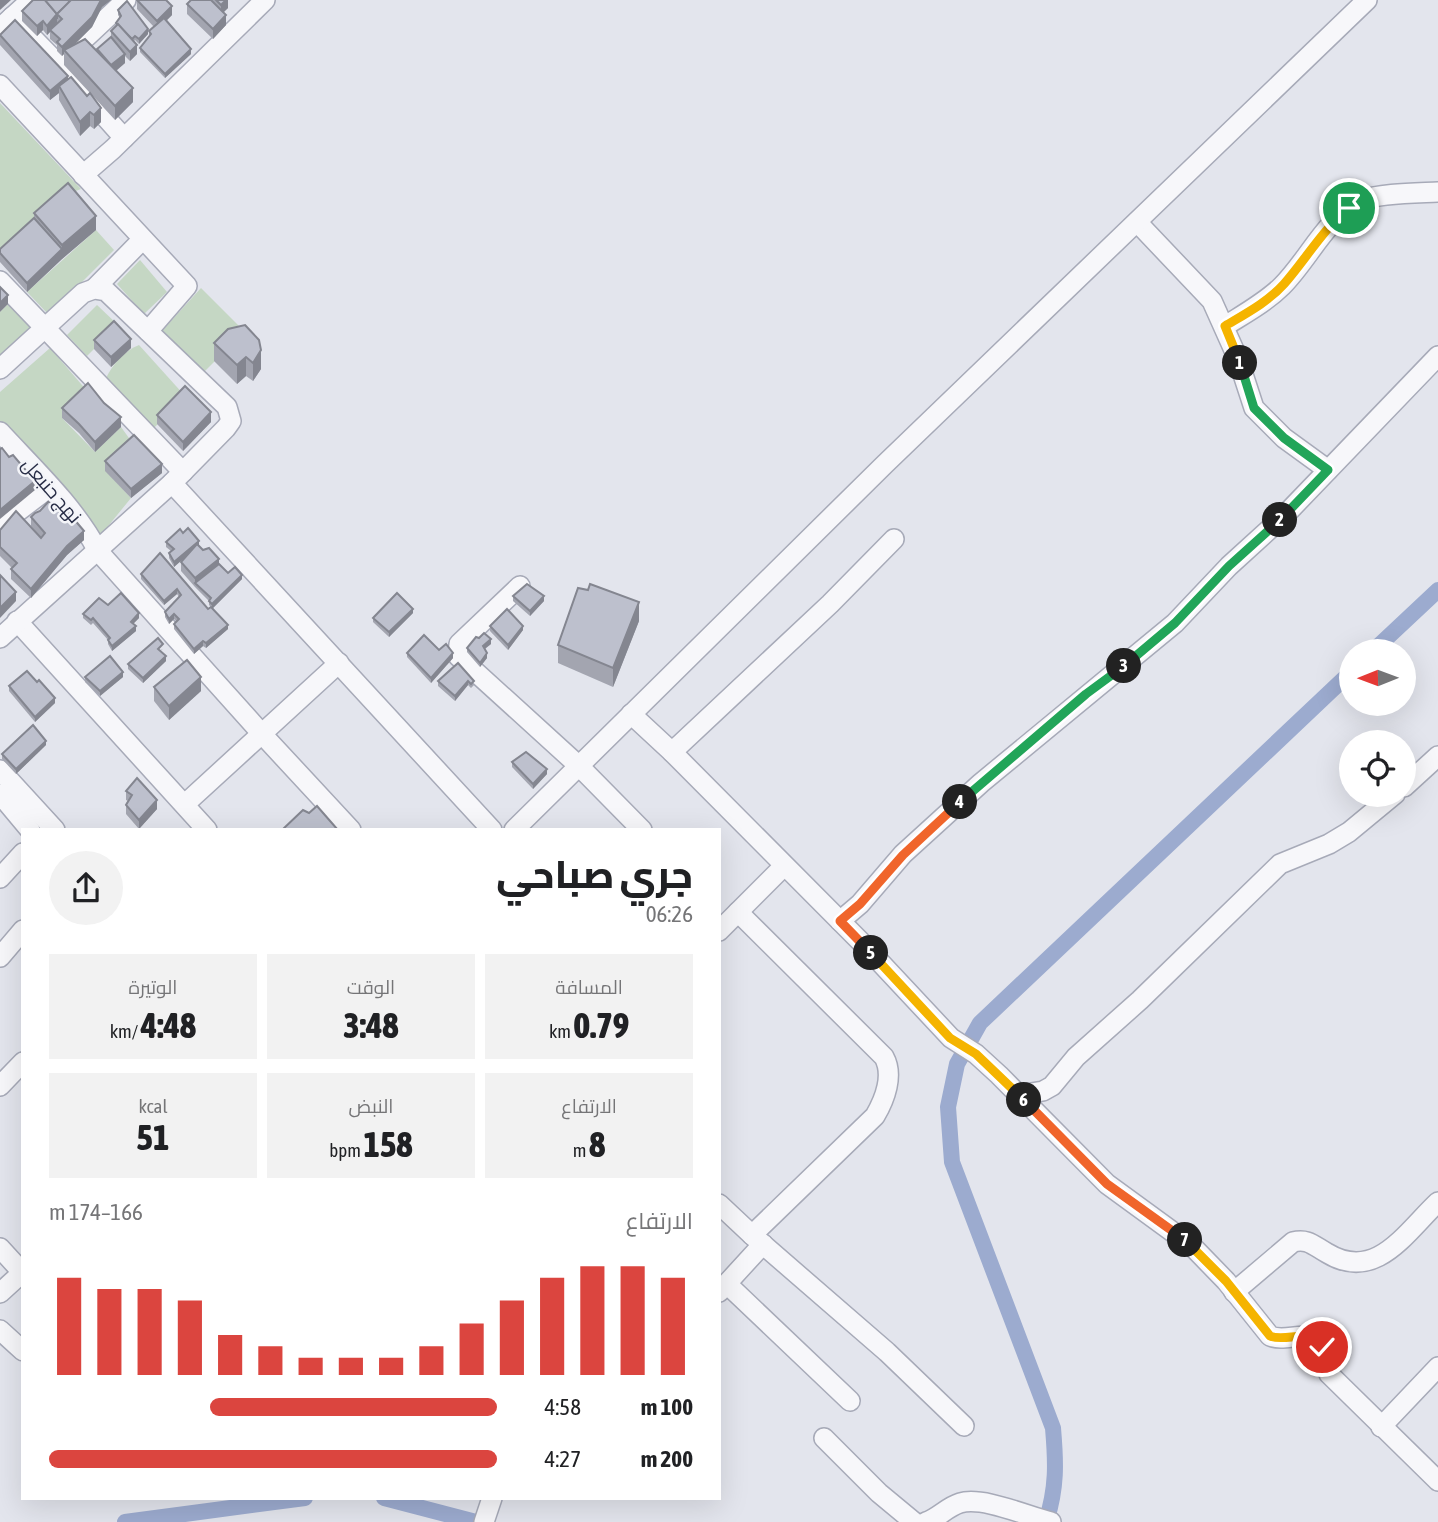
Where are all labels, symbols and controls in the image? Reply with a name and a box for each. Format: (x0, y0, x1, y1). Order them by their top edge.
pin (1319, 178, 1379, 238)
icon: arrive (1330, 189, 1368, 227)
pin: 1 (1222, 346, 1258, 380)
text: 1 (1235, 351, 1244, 373)
street label: نهج حنبعل (15, 453, 86, 529)
pin: 2 (1262, 503, 1298, 538)
text: 2 (1275, 508, 1284, 530)
north arrow (1339, 639, 1416, 716)
map controls (1339, 639, 1416, 807)
pin: 3 (1106, 648, 1142, 684)
text: 3 (1119, 654, 1128, 676)
button: locate (1339, 730, 1416, 807)
pin: 4 (942, 784, 978, 820)
text: 4 (955, 790, 964, 812)
button: share (49, 851, 123, 925)
text: جري صباحي (496, 853, 693, 896)
text: 06:26 (646, 901, 693, 927)
pin: 5 (854, 936, 888, 970)
text: 5 (866, 941, 875, 963)
text: الوتيرة (129, 976, 177, 998)
text: الوقت (347, 976, 395, 998)
text: المسافة (555, 976, 623, 998)
text: 4:48 (141, 1005, 196, 1045)
text: 3:48 (343, 1005, 399, 1045)
text: 0.79 (574, 1005, 629, 1045)
text: /km (110, 1020, 141, 1042)
text: km (549, 1020, 574, 1042)
pin: 6 (1006, 1082, 1042, 1118)
text: 6 (1019, 1088, 1028, 1110)
text: kcal (139, 1095, 167, 1117)
text: النبض (349, 1095, 393, 1117)
text: الارتفاع (561, 1095, 617, 1117)
text: 51 (137, 1117, 169, 1157)
text: 158 (363, 1124, 413, 1164)
text: 8 (589, 1124, 605, 1164)
text: bpm (329, 1139, 363, 1161)
text: m (573, 1139, 589, 1161)
text: 166–174 m (49, 1199, 143, 1225)
text: الارتفاع (626, 1208, 693, 1234)
pin: 7 (1168, 1222, 1202, 1258)
text: 7 (1180, 1228, 1189, 1250)
pin (1292, 1317, 1352, 1377)
icon: check (1303, 1328, 1341, 1366)
text: 4:58 (544, 1394, 581, 1420)
text: 100 m (641, 1394, 693, 1420)
text: 4:27 (544, 1446, 581, 1472)
text: 200 m (641, 1446, 693, 1472)

